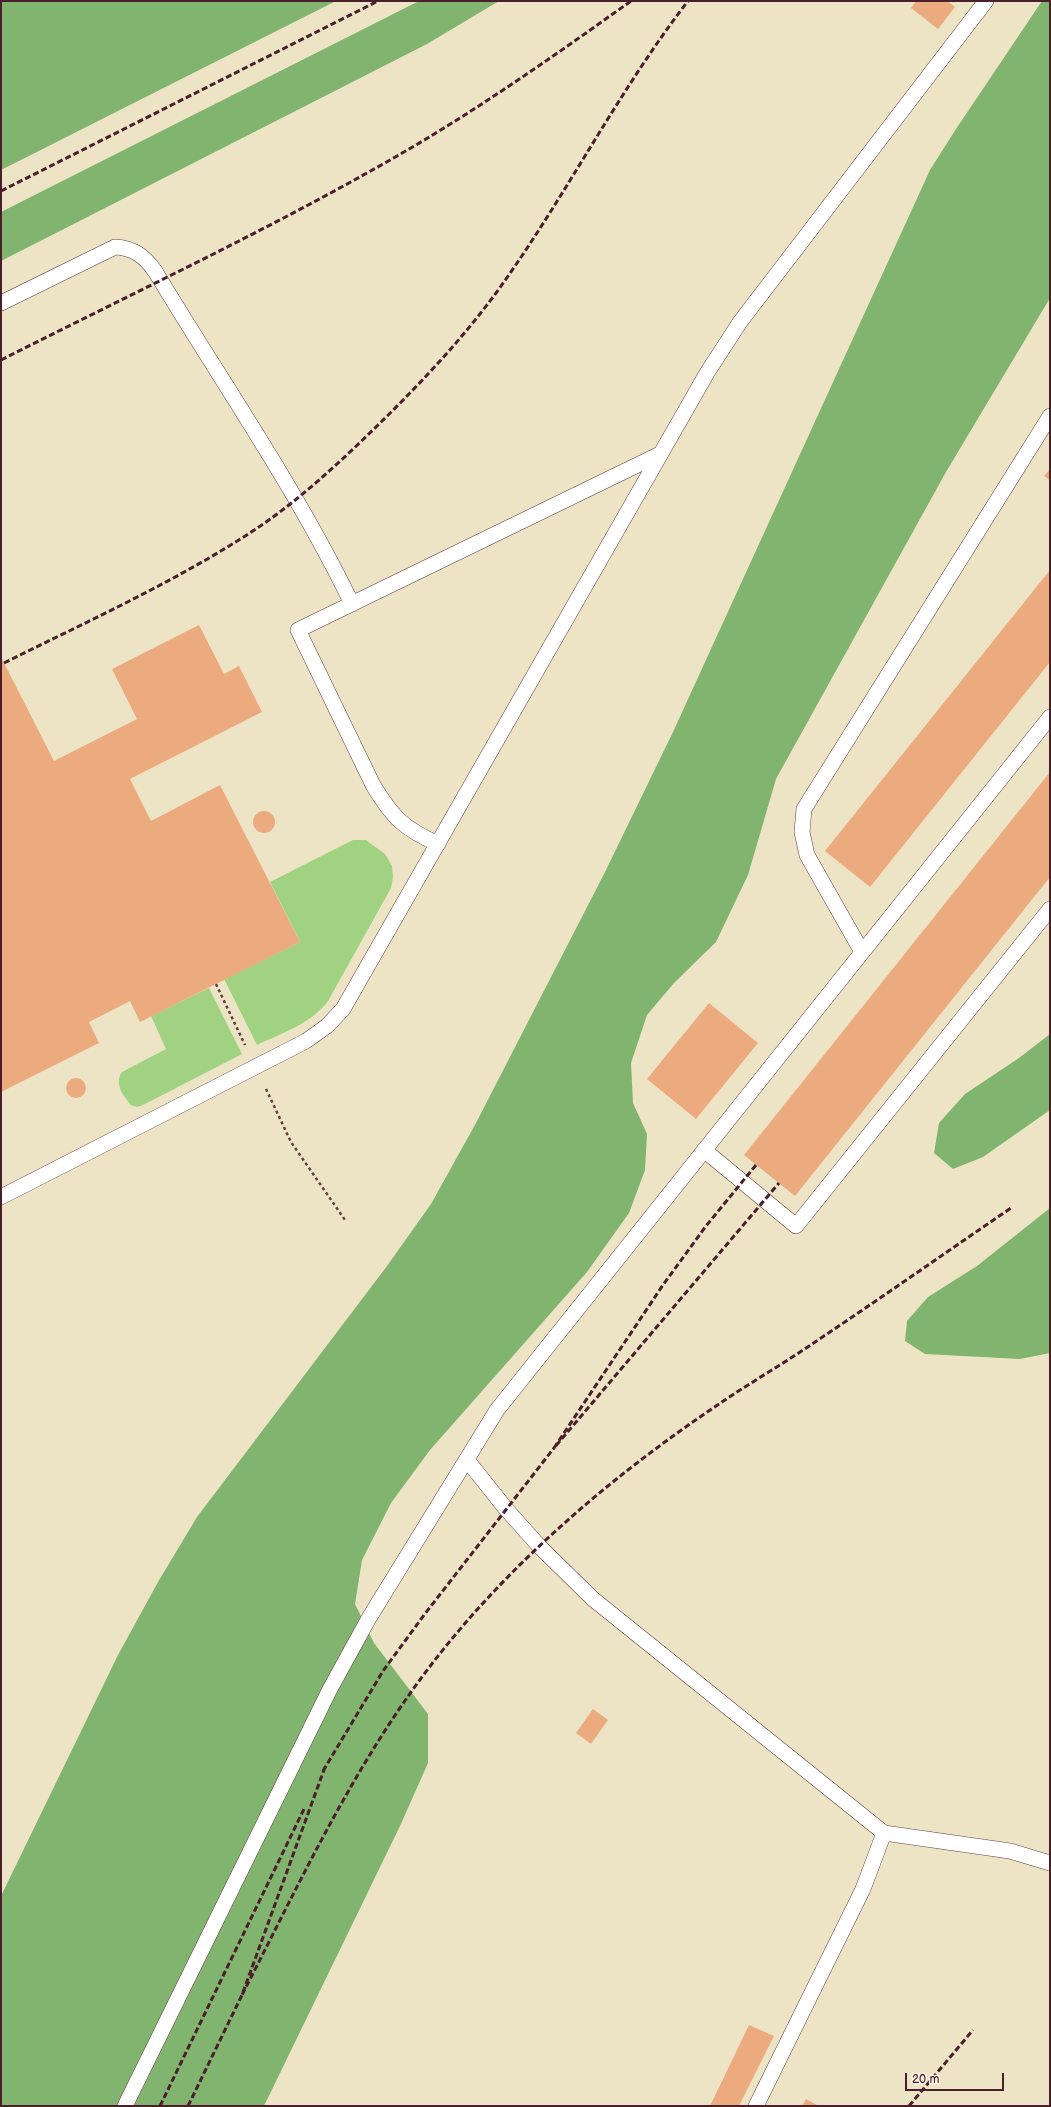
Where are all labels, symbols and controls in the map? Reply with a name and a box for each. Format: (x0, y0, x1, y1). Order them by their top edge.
scale bar (907, 2065, 1006, 2091)
text: 20 m (912, 2072, 939, 2087)

